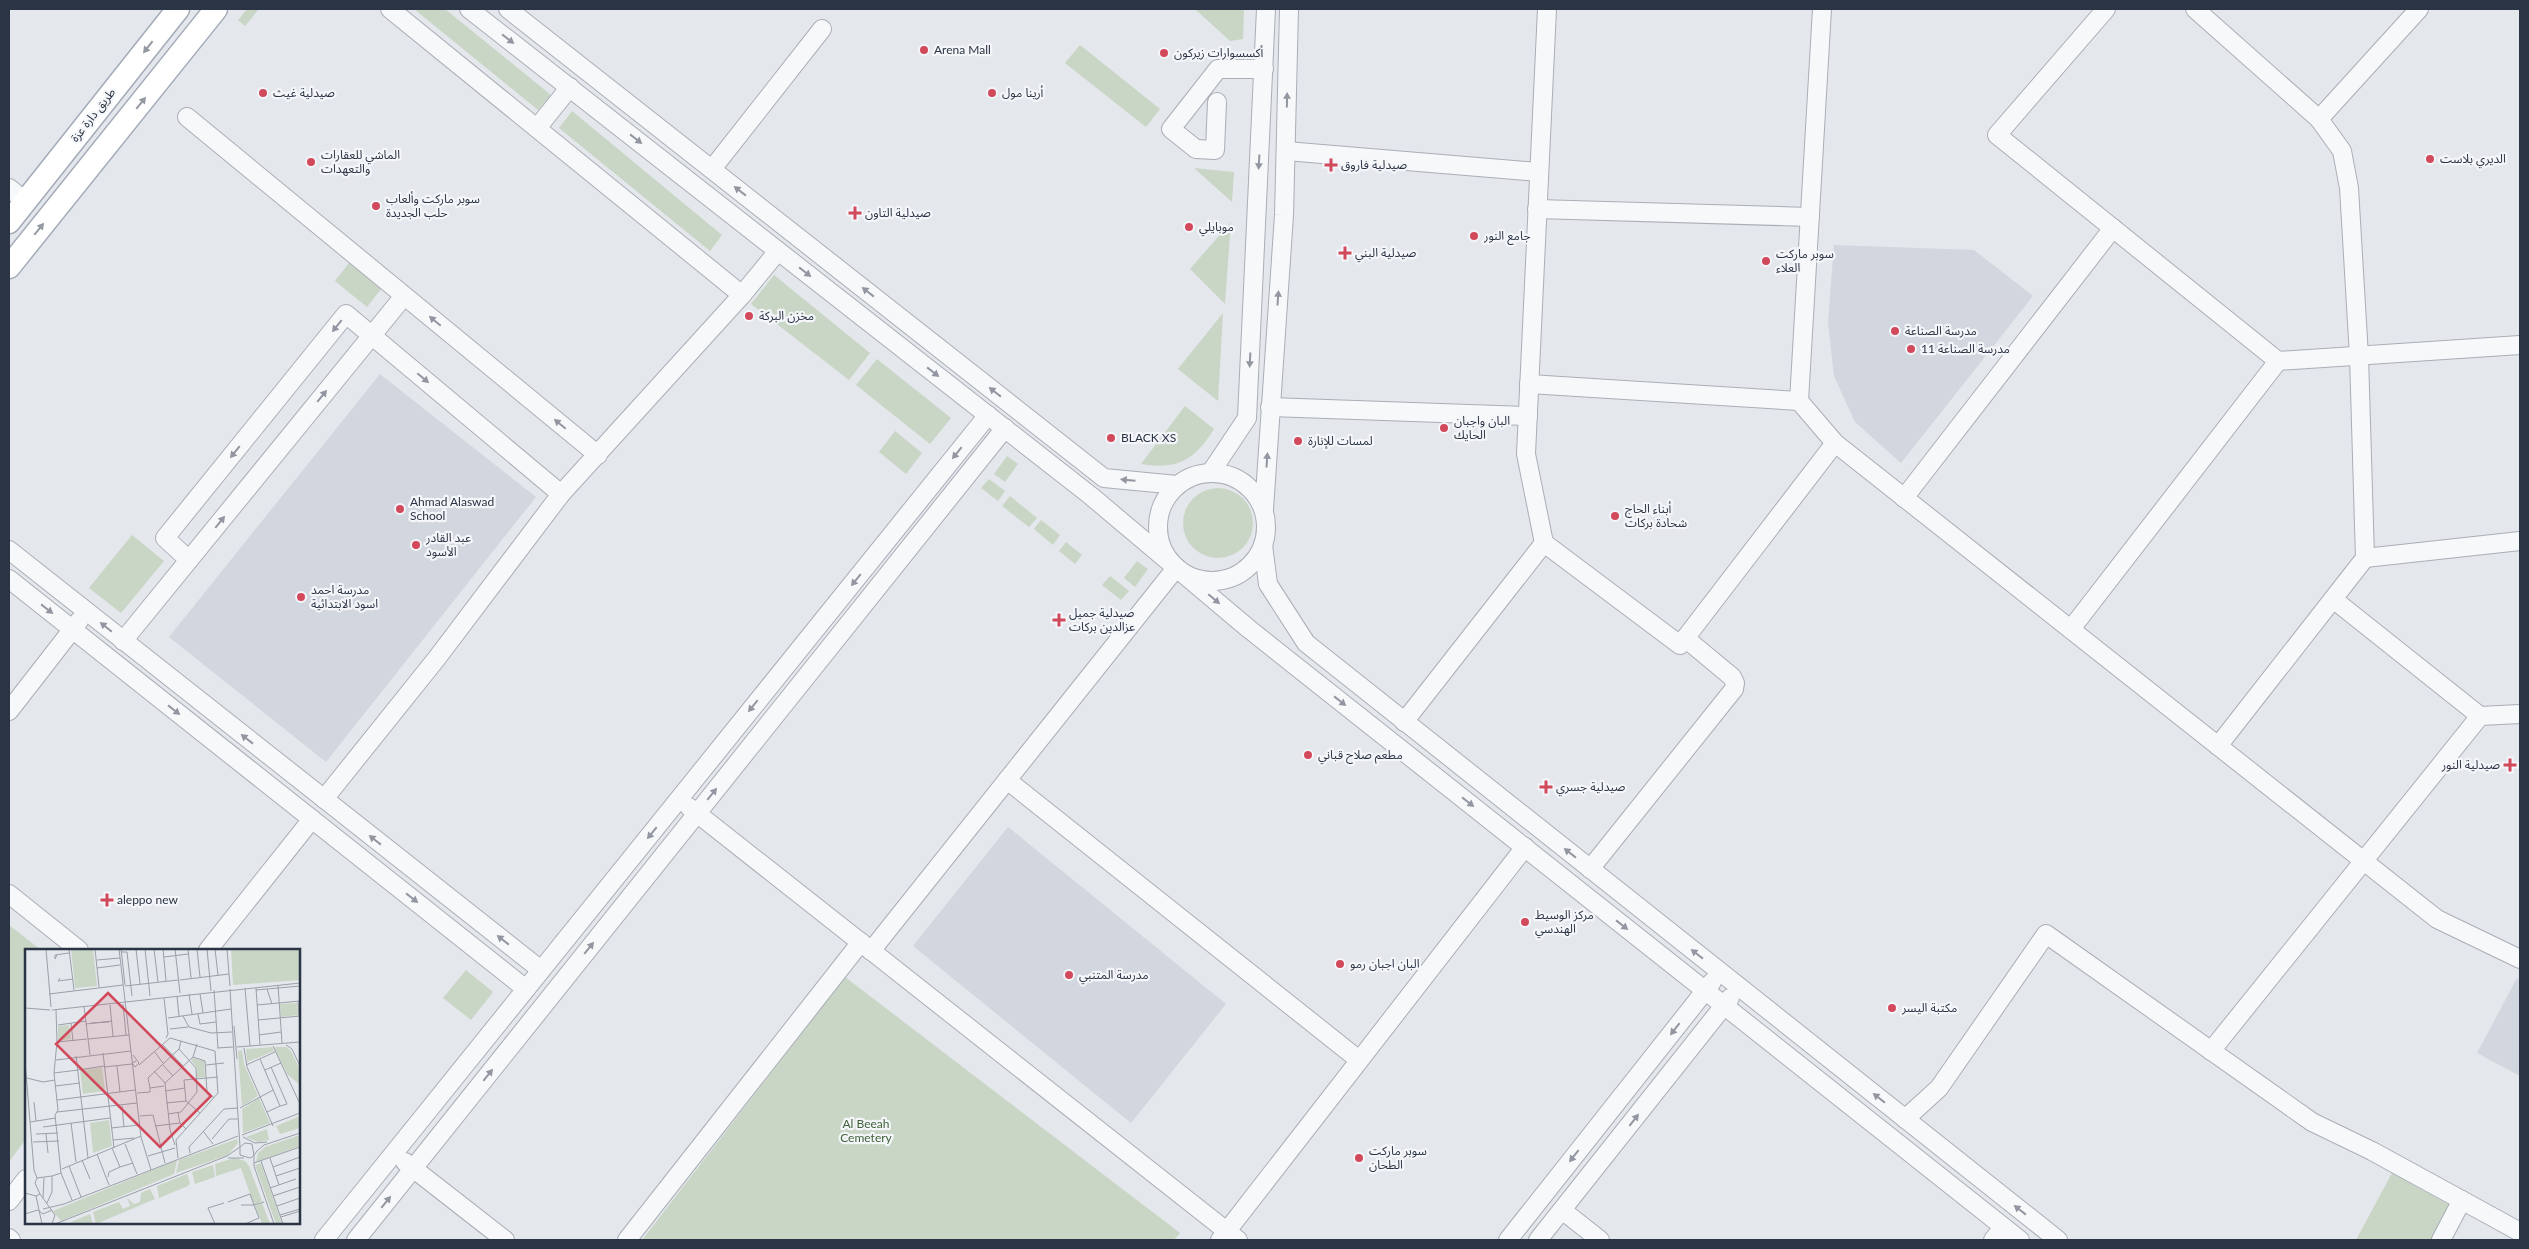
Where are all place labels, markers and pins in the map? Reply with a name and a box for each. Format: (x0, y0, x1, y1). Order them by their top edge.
place label: Arena Mall (934, 42, 991, 57)
marker: Arena Mall (918, 44, 930, 56)
place label: أكسسوارات زيركون (1174, 45, 1264, 60)
marker: أكسسوارات زيركون (1158, 47, 1170, 59)
place label: صيدلية غيث (273, 85, 335, 100)
place label: أرينا مول (1002, 85, 1044, 100)
marker: صيدلية غيث (257, 87, 269, 99)
marker: أرينا مول (986, 87, 998, 99)
place label: الماشي للعقارات والتعهدات (321, 147, 400, 176)
place label: الديري بلاست (2440, 151, 2506, 169)
marker: الديري بلاست (2424, 153, 2436, 165)
marker: الماشي للعقارات والتعهدات (305, 156, 317, 168)
place label: صيدلية فاروق (1341, 157, 1407, 172)
marker: صيدلية فاروق (1325, 159, 1337, 171)
place label: سوبر ماركت وألعاب حلب الجديدة (386, 191, 480, 220)
marker: سوبر ماركت وألعاب حلب الجديدة (370, 200, 382, 212)
place label: صيدلية التاون (865, 205, 931, 220)
marker: صيدلية التاون (849, 207, 861, 219)
place label: موبايلي (1199, 219, 1234, 237)
marker: موبايلي (1183, 221, 1195, 233)
place label: جامع النور (1483, 228, 1530, 245)
marker: جامع النور (1468, 230, 1480, 242)
place label: صيدلية البني (1355, 245, 1416, 263)
place label: سوبر ماركت العلاء (1776, 246, 1834, 275)
marker: صيدلية البني (1339, 247, 1351, 259)
marker: سوبر ماركت العلاء (1760, 255, 1772, 267)
place label: مخزن البركة (759, 308, 814, 323)
marker: مخزن البركة (743, 310, 755, 322)
place label: مدرسة الصناعة (1905, 323, 1977, 338)
marker: مدرسة الصناعة (1889, 325, 1901, 337)
place label: مدرسة الصناعة 11 (1921, 341, 2010, 356)
marker: مدرسة الصناعة 11 (1905, 343, 1917, 355)
place label: البان واجبان الحايك (1454, 413, 1510, 442)
marker: البان واجبان الحايك (1438, 422, 1450, 434)
place label: BLACK XS (1121, 430, 1176, 445)
marker: BLACK XS (1105, 432, 1117, 444)
place label: لمسات للإنارة (1308, 433, 1373, 449)
marker: لمسات للإنارة (1292, 435, 1304, 447)
place label: Ahmad Alaswad School (410, 494, 494, 523)
place label: أبناء الحاج شحادة بركات (1625, 501, 1687, 530)
marker: Ahmad Alaswad School (394, 503, 406, 515)
marker: أبناء الحاج شحادة بركات (1609, 510, 1621, 522)
place label: عبد القادر الأسود (425, 530, 471, 559)
marker: عبد القادر الأسود (410, 539, 422, 551)
place label: مدرسة احمد اسود الابتدائية (311, 582, 378, 611)
marker: مدرسة احمد اسود الابتدائية (295, 591, 307, 603)
place label: صيدلية جميل عزالدين بركات (1069, 605, 1135, 634)
marker: صيدلية جميل عزالدين بركات (1053, 614, 1065, 626)
place label: مطعم صلاح قباني (1318, 747, 1403, 765)
marker: مطعم صلاح قباني (1302, 749, 1314, 761)
place label: صيدلية النور (2441, 757, 2500, 772)
marker: صيدلية النور (2504, 759, 2516, 771)
place label: صيدلية جسري (1556, 779, 1626, 797)
marker: صيدلية جسري (1540, 781, 1552, 793)
place label: aleppo new (117, 892, 178, 907)
marker: aleppo new (101, 894, 113, 906)
place label: مركز الوسيط الهندسي (1535, 907, 1594, 939)
marker: مركز الوسيط الهندسي (1519, 916, 1531, 928)
place label: البان اجبان رمو (1350, 956, 1420, 971)
marker: البان اجبان رمو (1334, 958, 1346, 970)
place label: مدرسة المتنبي (1079, 967, 1149, 985)
marker: مدرسة المتنبي (1063, 969, 1075, 981)
place label: مكتبة اليسر (1901, 1000, 1957, 1015)
marker: مكتبة اليسر (1886, 1002, 1898, 1014)
place label: سوبر ماركت الطحان (1369, 1143, 1427, 1172)
marker: سوبر ماركت الطحان (1353, 1152, 1365, 1164)

